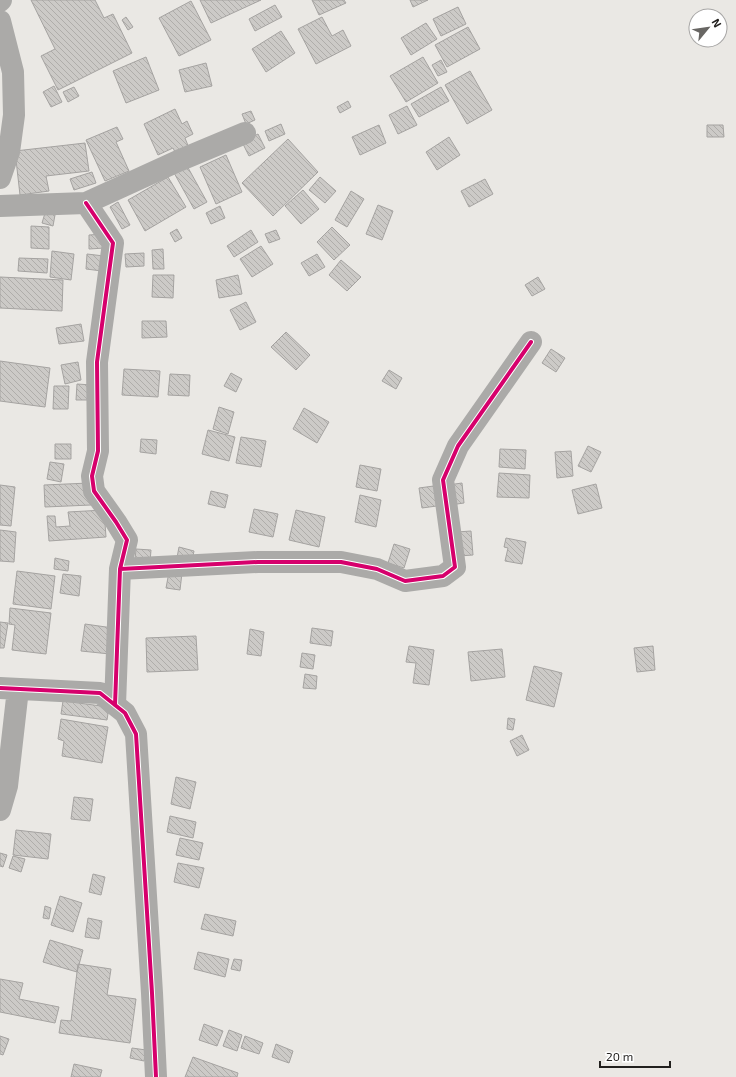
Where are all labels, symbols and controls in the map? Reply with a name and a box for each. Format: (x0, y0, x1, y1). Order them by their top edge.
north arrow (688, 8, 728, 48)
text: N (710, 16, 725, 30)
scale bar (600, 1043, 670, 1069)
text: 20 m (606, 1049, 633, 1063)

